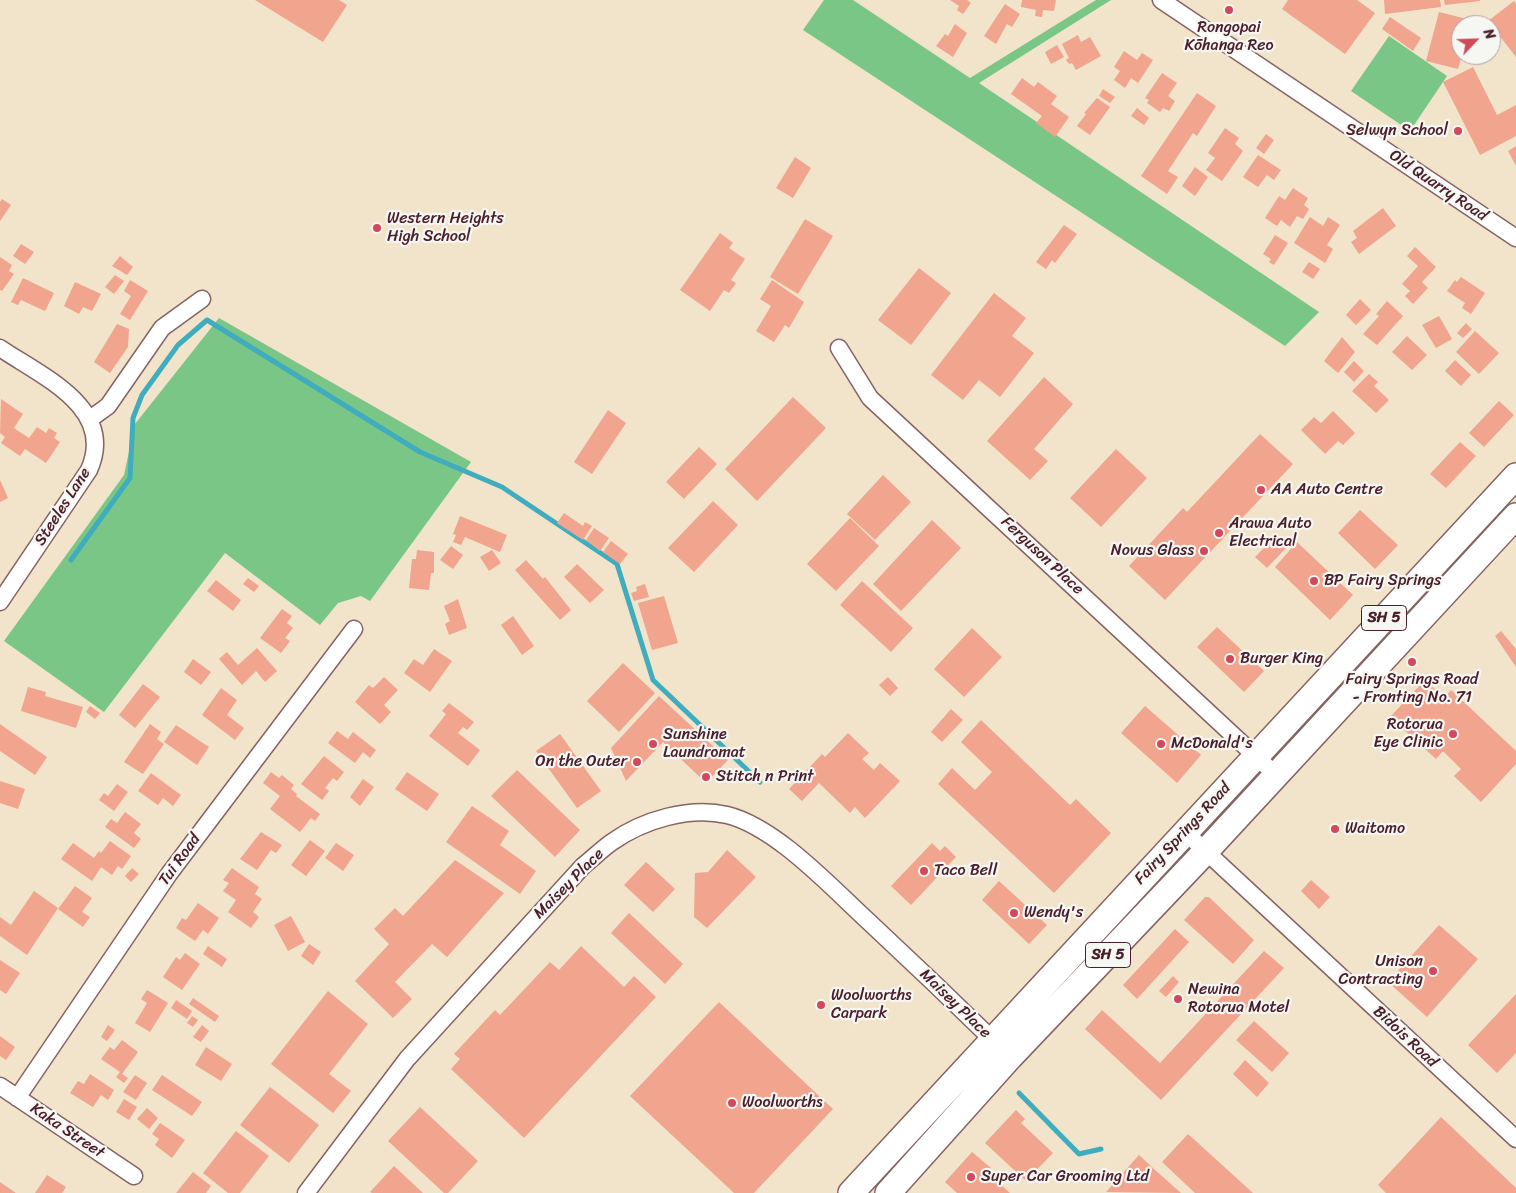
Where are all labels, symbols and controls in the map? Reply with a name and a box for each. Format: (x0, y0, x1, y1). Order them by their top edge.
marker: Rongopai Kōhanga Reo (1223, 4, 1235, 16)
north arrow (1451, 15, 1501, 65)
place label: Rongopai Kōhanga Reo (1184, 18, 1274, 56)
text: N (1476, 25, 1503, 44)
place label: Selwyn School (1346, 121, 1448, 141)
marker: Selwyn School (1452, 125, 1464, 137)
street label: Old Quarry Road (1385, 146, 1491, 226)
place label: Western Heights High School (387, 209, 504, 247)
marker: Western Heights High School (371, 222, 383, 234)
street label: Steeles Lane (31, 465, 95, 549)
place label: AA Auto Centre (1271, 480, 1383, 500)
marker: AA Auto Centre (1255, 484, 1267, 496)
street label: Ferguson Place (997, 513, 1087, 599)
place label: Arawa Auto Electrical (1229, 514, 1312, 552)
marker: Arawa Auto Electrical (1213, 527, 1225, 539)
place label: Novus Glass (1111, 541, 1194, 561)
marker: Novus Glass (1198, 545, 1210, 557)
place label: BP Fairy Springs (1324, 571, 1441, 591)
marker: BP Fairy Springs (1308, 575, 1320, 587)
road number: SH 5 (1362, 606, 1406, 630)
place label: Burger King (1240, 649, 1323, 669)
marker: Burger King (1224, 653, 1236, 665)
marker: Fairy Springs Road - Fronting No. 71 (1406, 656, 1418, 668)
place label: Fairy Springs Road - Fronting No. 71 (1346, 670, 1478, 708)
place label: Rotorua Eye Clinic (1373, 715, 1443, 753)
place label: Sunshine Laundromat (663, 725, 746, 763)
marker: Rotorua Eye Clinic (1447, 728, 1459, 740)
place label: McDonald's (1171, 734, 1253, 754)
marker: Sunshine Laundromat (647, 738, 659, 750)
marker: McDonald's (1155, 738, 1167, 750)
place label: On the Outer (535, 752, 627, 772)
marker: On the Outer (631, 756, 643, 768)
place label: Stitch n Print (716, 767, 814, 787)
marker: Stitch n Print (700, 771, 712, 783)
street label: Fairy Springs Road (1131, 779, 1235, 889)
place label: Waitomo (1345, 819, 1405, 839)
marker: Waitomo (1329, 823, 1341, 835)
street label: Tui Road (155, 831, 205, 889)
street label: Maisey Place (530, 845, 608, 923)
place label: Taco Bell (934, 861, 997, 881)
marker: Taco Bell (918, 865, 930, 877)
place label: Wendy's (1024, 903, 1083, 923)
marker: Wendy's (1008, 907, 1020, 919)
road number: SH 5 (1086, 942, 1130, 968)
place label: Unison Contracting (1339, 952, 1423, 990)
street label: Maisey Place (915, 965, 995, 1043)
marker: Unison Contracting (1427, 965, 1439, 977)
place label: Newina Rotorua Motel (1188, 980, 1289, 1018)
place label: Woolworths Carpark (831, 986, 912, 1024)
marker: Newina Rotorua Motel (1172, 993, 1184, 1005)
marker: Woolworths Carpark (815, 999, 827, 1011)
street label: Bidois Road (1369, 1002, 1441, 1072)
place label: Woolworths (742, 1093, 823, 1113)
marker: Woolworths (726, 1097, 738, 1109)
street label: Kaka Street (26, 1099, 108, 1163)
place label: Super Car Grooming Ltd (981, 1167, 1149, 1187)
marker: Super Car Grooming Ltd (965, 1171, 977, 1183)

